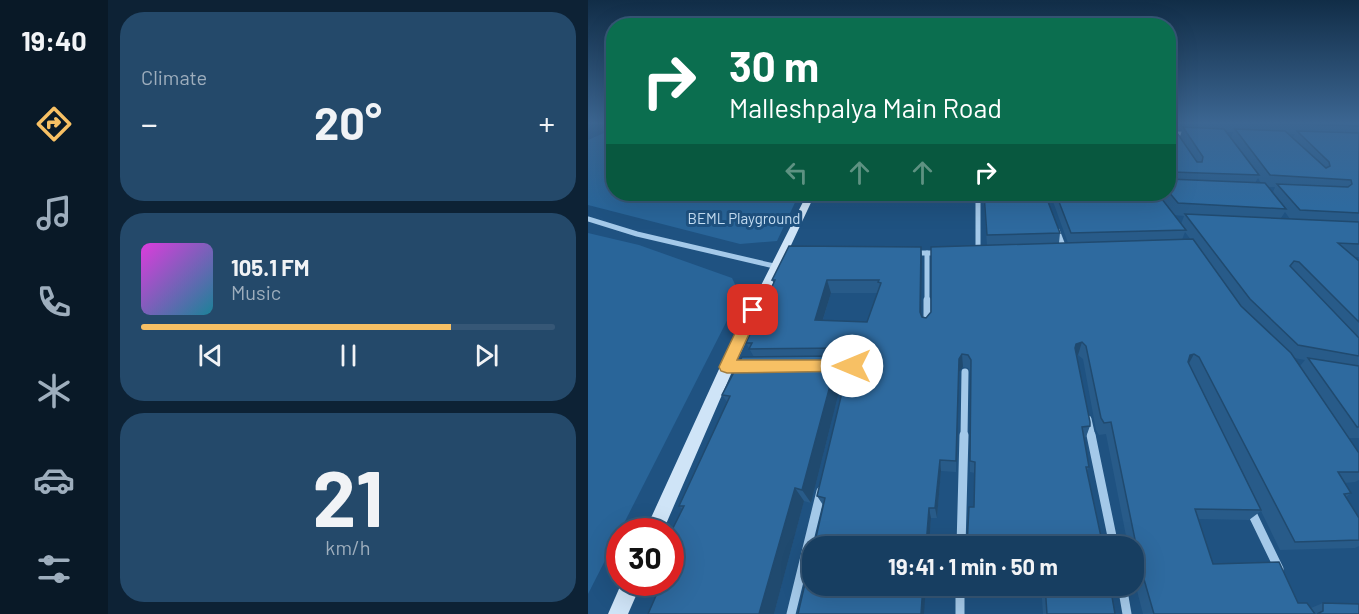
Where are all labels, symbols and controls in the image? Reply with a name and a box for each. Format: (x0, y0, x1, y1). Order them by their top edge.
text: 19:40 (21, 24, 87, 56)
text: 30 m (729, 40, 819, 90)
icon: right (630, 42, 708, 120)
text: Climate (141, 65, 207, 89)
text: Malleshpalya Main Road (729, 91, 1002, 123)
text: 20° (314, 95, 382, 149)
icon: directions (33, 103, 75, 145)
text: − (141, 103, 158, 143)
text: + (539, 103, 555, 143)
icon: left (780, 156, 813, 189)
icon: ahead (843, 156, 876, 189)
icon: ahead (906, 156, 939, 189)
icon: right (969, 156, 1002, 189)
icon: music (33, 192, 75, 234)
park label: BEML Playground (687, 209, 801, 227)
text: 105.1 FM (231, 254, 309, 280)
text: Music (231, 280, 281, 304)
icon: phone (33, 281, 75, 323)
pin (727, 284, 778, 335)
icon: arrive (736, 293, 769, 326)
position arrow (820, 334, 884, 398)
icon: previous (194, 339, 227, 372)
icon: pause (332, 339, 365, 372)
icon: next (470, 339, 503, 372)
icon: climate (33, 370, 75, 412)
text: 21 (313, 449, 383, 543)
icon: car (33, 459, 75, 501)
speed limit sign: 30 (606, 518, 684, 596)
text: km/h (325, 535, 371, 559)
icon: filters (33, 548, 75, 590)
text: 19:41 · 1 min · 50 m (888, 553, 1058, 579)

